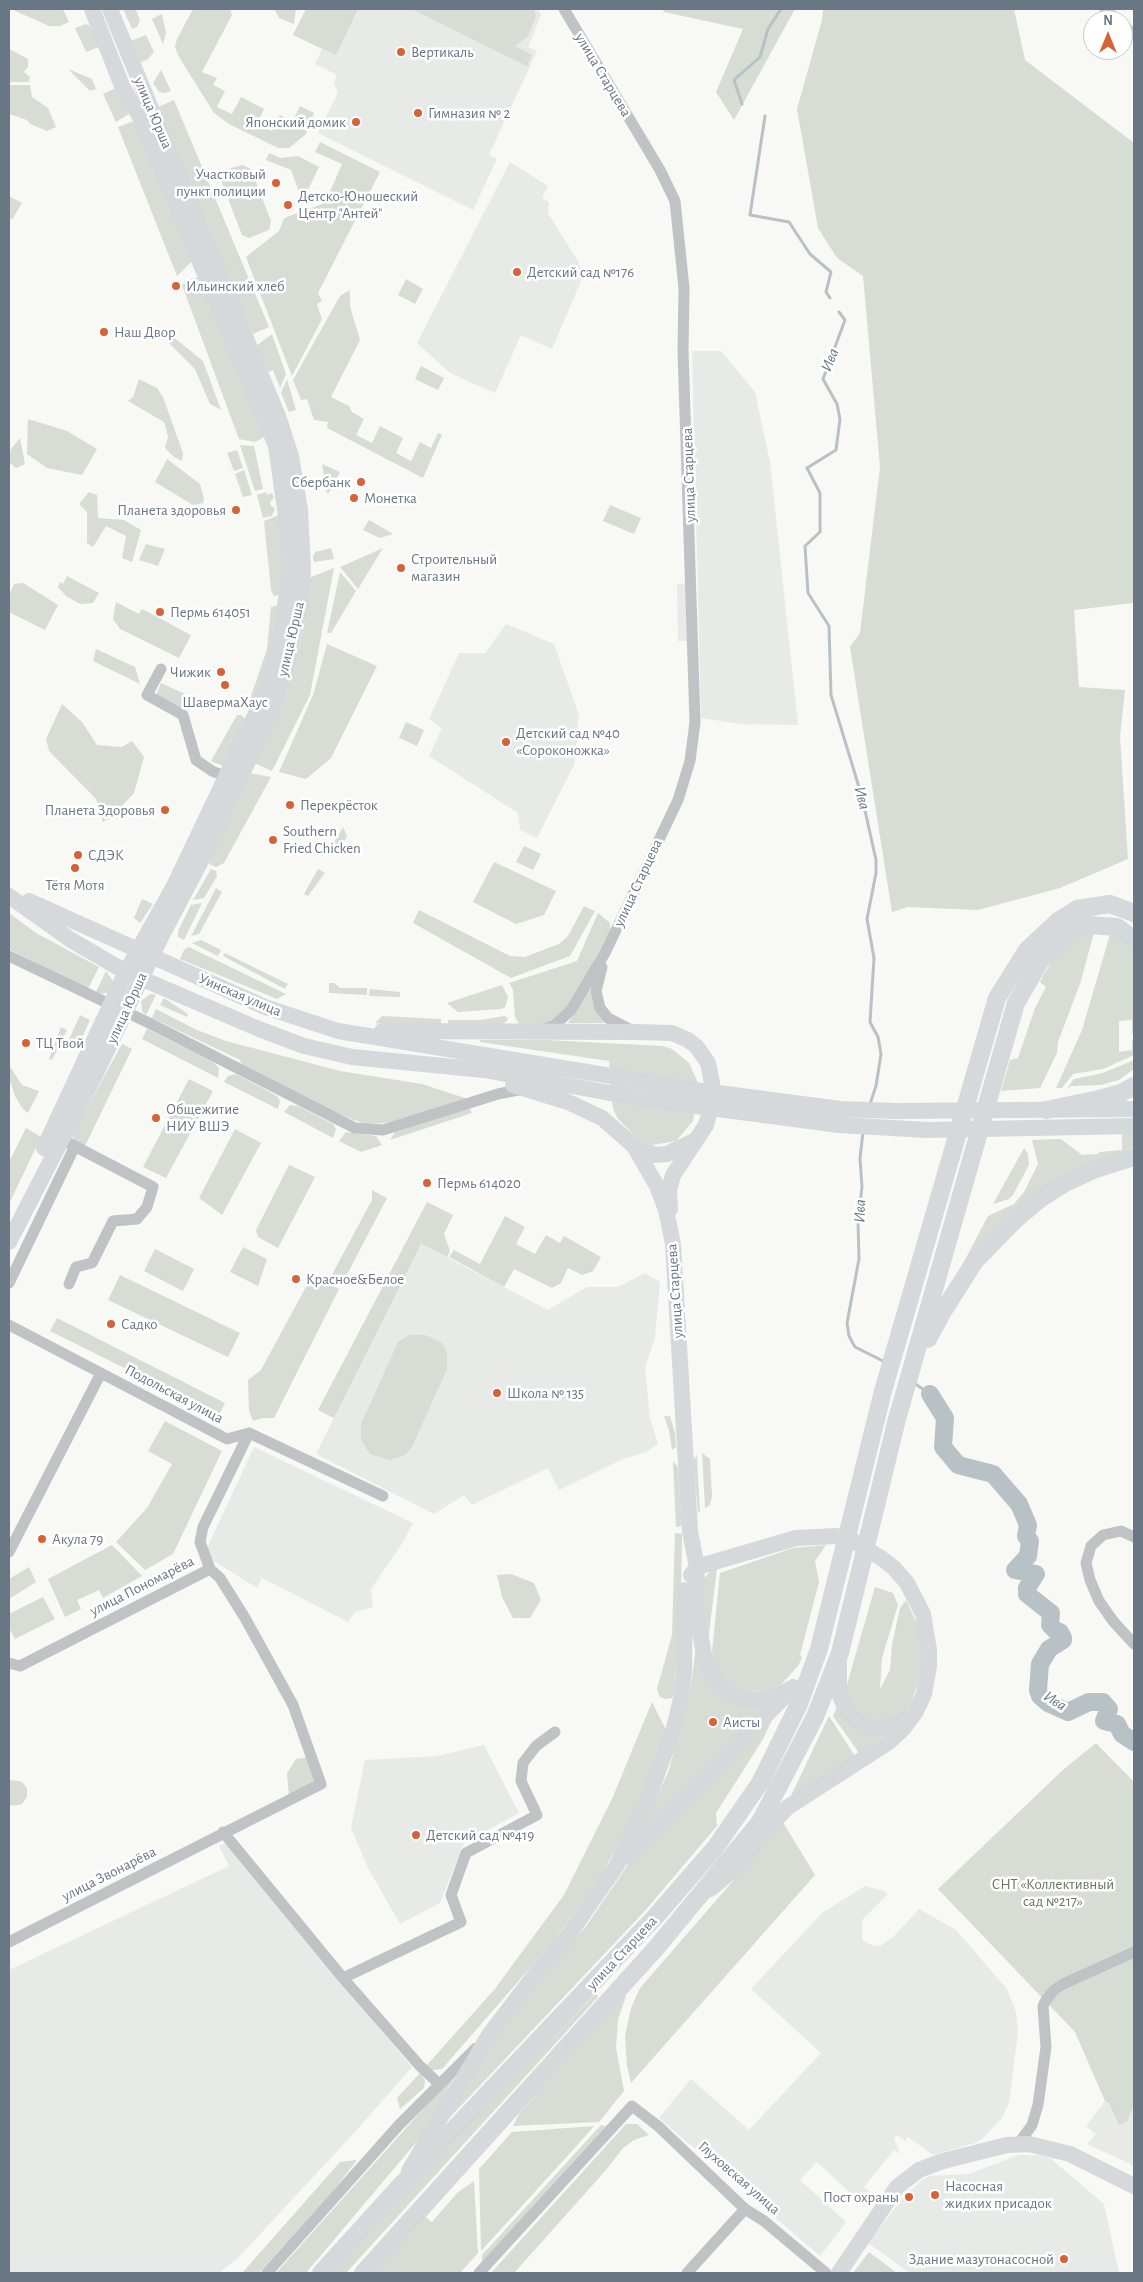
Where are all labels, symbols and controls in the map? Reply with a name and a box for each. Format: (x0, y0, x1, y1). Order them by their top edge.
north arrow (1083, 10, 1133, 60)
text: N (1103, 14, 1113, 28)
street label: улица Старцева (571, 30, 635, 120)
place label: Вертикаль (411, 43, 474, 61)
marker: Вертикаль (395, 46, 407, 58)
street label: улица Юрша (130, 74, 176, 152)
place label: Гимназия № 2 (428, 104, 510, 122)
marker: Гимназия № 2 (412, 107, 424, 119)
place label: Японский домик (245, 113, 346, 131)
marker: Японский домик (350, 116, 362, 128)
place label: Участковый пункт полиции (176, 165, 266, 200)
marker: Участковый пункт полиции (270, 177, 282, 189)
place label: Детско-Юношеский Центр "Антей" (298, 187, 418, 222)
marker: Детско-Юношеский Центр "Антей" (282, 199, 294, 211)
place label: Детский сад №176 (527, 263, 634, 281)
marker: Детский сад №176 (511, 266, 523, 278)
place label: Ильинский хлеб (186, 277, 285, 295)
marker: Ильинский хлеб (170, 280, 182, 292)
place label: Наш Двор (114, 323, 176, 341)
marker: Наш Двор (98, 326, 110, 338)
water label: Ива (817, 346, 843, 374)
street label: улица Старцева (678, 427, 700, 523)
place label: Сбербанк (292, 473, 351, 491)
marker: Сбербанк (355, 476, 367, 488)
place label: Монетка (364, 489, 417, 507)
marker: Монетка (348, 492, 360, 504)
place label: Планета здоровья (117, 501, 226, 519)
marker: Планета здоровья (230, 504, 242, 516)
place label: Строительный магазин (411, 550, 497, 585)
marker: Строительный магазин (395, 562, 407, 574)
street label: улица Юрша (274, 600, 308, 678)
place label: Пермь 614051 (170, 603, 251, 621)
marker: Пермь 614051 (154, 606, 166, 618)
place label: Чижик (170, 663, 211, 681)
marker: Чижик (215, 666, 227, 678)
marker: ШавермаХаус (219, 679, 231, 691)
place label: ШавермаХаус (182, 693, 268, 711)
place label: Детский сад №40 «Сороконожка» (516, 724, 620, 759)
marker: Детский сад №40 «Сороконожка» (500, 736, 512, 748)
water label: Ива (850, 784, 874, 812)
place label: Перекрёсток (300, 796, 378, 814)
marker: Перекрёсток (284, 799, 296, 811)
place label: Планета Здоровья (44, 801, 155, 819)
marker: Планета Здоровья (159, 804, 171, 816)
place label: Southern Fried Chicken (283, 822, 361, 857)
marker: Southern Fried Chicken (267, 834, 279, 846)
street label: улица Старцева (610, 836, 666, 930)
place label: СДЭК (88, 846, 124, 864)
marker: СДЭК (72, 849, 84, 861)
marker: Тётя Мотя (69, 862, 81, 874)
place label: Тётя Мотя (45, 876, 105, 894)
street label: улица Юрша (103, 970, 151, 1046)
street label: Уинская улица (196, 970, 284, 1020)
place label: ТЦ Твой (36, 1034, 84, 1052)
marker: ТЦ Твой (20, 1037, 32, 1049)
place label: Общежитие НИУ ВШЭ (166, 1100, 239, 1135)
marker: Общежитие НИУ ВШЭ (150, 1112, 162, 1124)
place label: Пермь 614020 (437, 1174, 521, 1192)
marker: Пермь 614020 (421, 1177, 433, 1189)
water label: Ива (850, 1199, 870, 1223)
street label: улица Старцева (663, 1243, 687, 1339)
place label: Красное&Белое (306, 1270, 404, 1288)
marker: Красное&Белое (290, 1273, 302, 1285)
place label: Садко (121, 1315, 158, 1333)
marker: Садко (105, 1318, 117, 1330)
street label: Подольская улица (122, 1360, 226, 1428)
place label: Школа № 135 (507, 1384, 584, 1402)
marker: Школа № 135 (491, 1387, 503, 1399)
place label: Акула 79 (52, 1530, 103, 1548)
marker: Акула 79 (36, 1533, 48, 1545)
street label: улица Пономарёва (87, 1552, 197, 1620)
water label: Ива (1040, 1687, 1070, 1715)
place label: Аисты (723, 1713, 760, 1731)
marker: Аисты (707, 1716, 719, 1728)
place label: Детский сад №419 (426, 1826, 534, 1844)
marker: Детский сад №419 (410, 1829, 422, 1841)
street label: улица Звонарёва (59, 1843, 159, 1905)
park label: СНТ «Коллективный сад №217» (992, 1875, 1114, 1910)
street label: улица Старцева (583, 1912, 661, 1994)
street label: Глуховская улица (694, 2137, 784, 2219)
place label: Насосная жидких присадок (945, 2177, 1052, 2212)
place label: Пост охраны (823, 2188, 899, 2206)
marker: Насосная жидких присадок (929, 2189, 941, 2201)
marker: Пост охраны (903, 2191, 915, 2203)
place label: Здание мазутонасосной (909, 2250, 1054, 2268)
marker: Здание мазутонасосной (1058, 2253, 1070, 2265)

